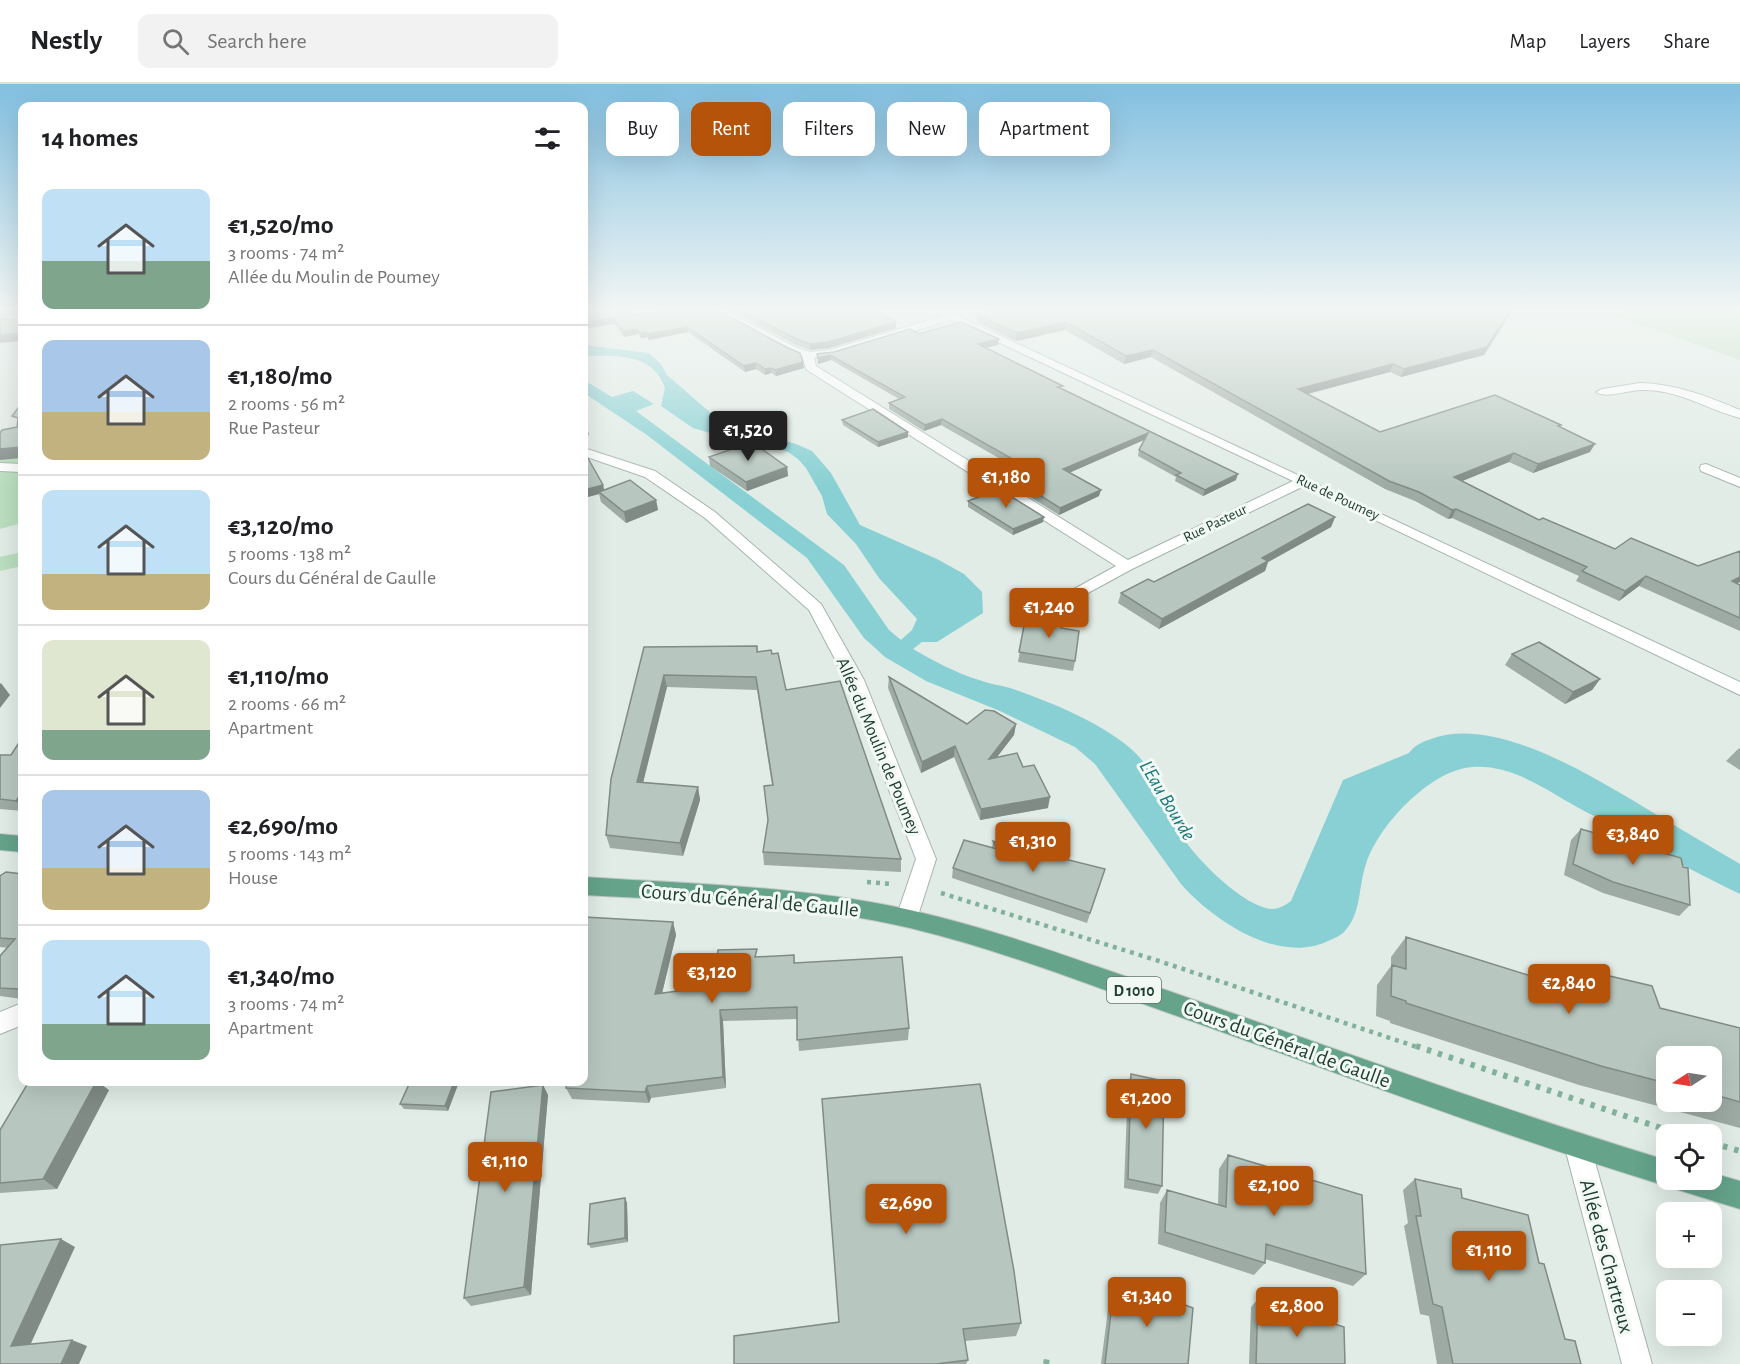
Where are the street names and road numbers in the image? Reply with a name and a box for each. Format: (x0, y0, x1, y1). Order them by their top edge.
street label: Rue de Poumey (1294, 472, 1382, 523)
street label: Rue Pasteur (1181, 502, 1250, 545)
street label: Allée du Moulin de Poumey (833, 655, 924, 838)
street label: Cours du Général de Gaulle (640, 881, 860, 920)
road number: D 1010 (1107, 977, 1161, 1003)
street label: Cours du Général de Gaulle (1181, 997, 1393, 1092)
street label: Allée des Chartreux (1576, 1177, 1637, 1335)

